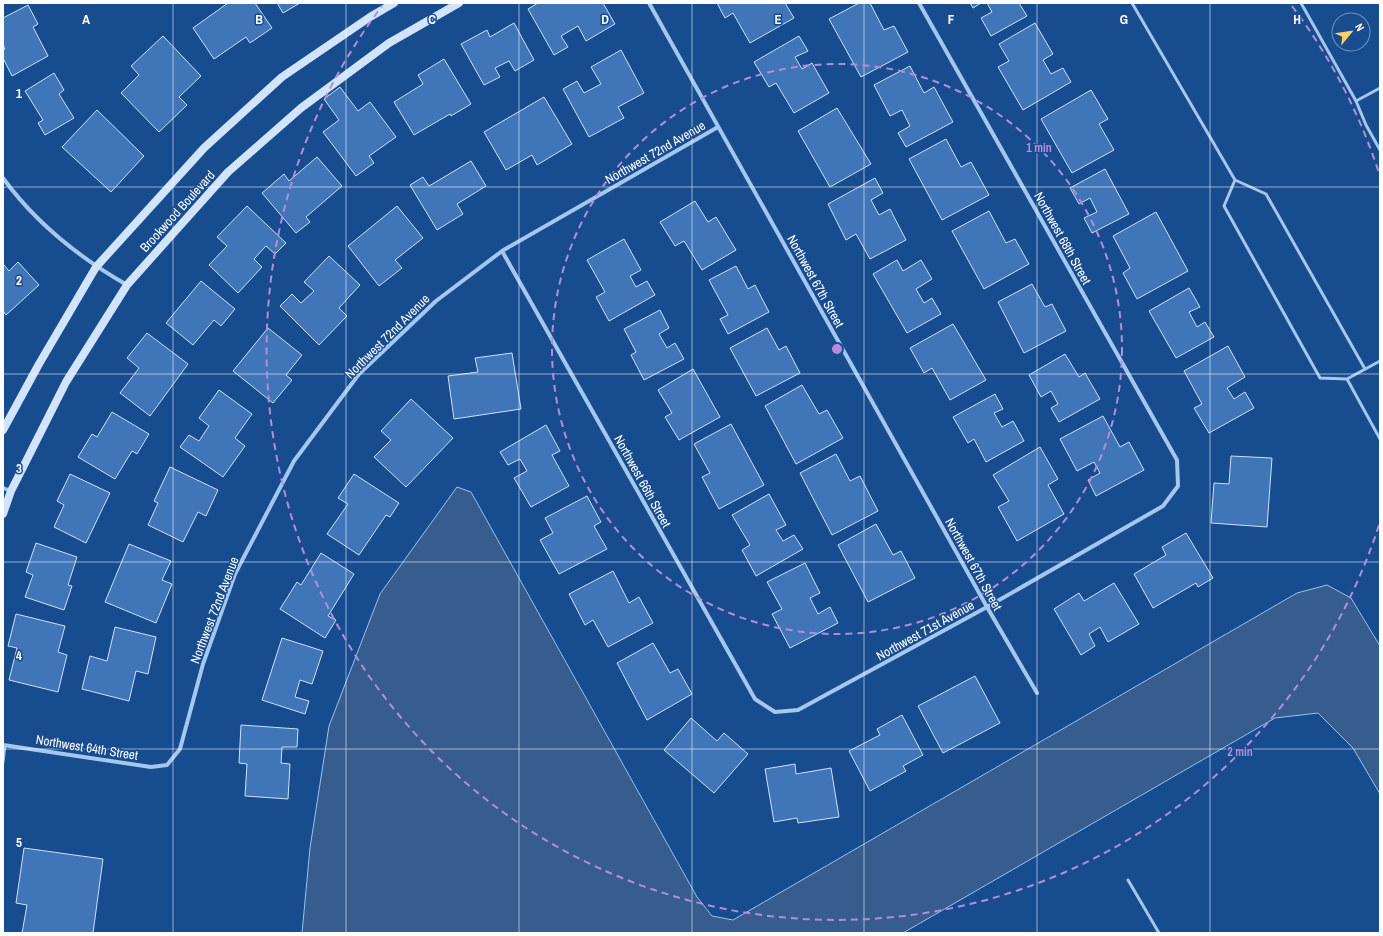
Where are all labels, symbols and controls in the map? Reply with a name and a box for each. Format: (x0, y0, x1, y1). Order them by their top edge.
text: A (82, 11, 90, 28)
text: B (255, 11, 263, 28)
text: C (428, 11, 436, 28)
text: D (601, 11, 609, 28)
text: E (774, 11, 782, 28)
text: F (948, 11, 955, 28)
text: G (1120, 11, 1128, 28)
text: H (1293, 11, 1301, 28)
north arrow (1331, 12, 1371, 52)
text: N (1352, 21, 1367, 33)
text: 1 (16, 85, 22, 102)
street label: Northwest 72nd Avenue (602, 117, 708, 188)
text: 1 min (1026, 140, 1052, 156)
street label: Brookwood Boulevard (136, 167, 219, 256)
street label: Northwest 68th Street (1030, 189, 1095, 287)
street label: Northwest 67th Street (783, 232, 848, 330)
text: 2 (16, 272, 22, 289)
street label: Northwest 72nd Avenue (341, 290, 433, 382)
centre of rings (830, 342, 844, 356)
street label: Northwest 66th Street (610, 432, 675, 530)
text: 3 (16, 460, 22, 477)
street label: Northwest 67th Street (941, 515, 1006, 613)
street label: Northwest 72nd Avenue (186, 554, 243, 666)
street label: Northwest 71st Avenue (873, 596, 977, 664)
text: 4 (16, 647, 22, 664)
street label: Northwest 64th Street (35, 731, 139, 764)
text: 2 min (1227, 744, 1253, 760)
text: 5 (16, 834, 22, 851)

